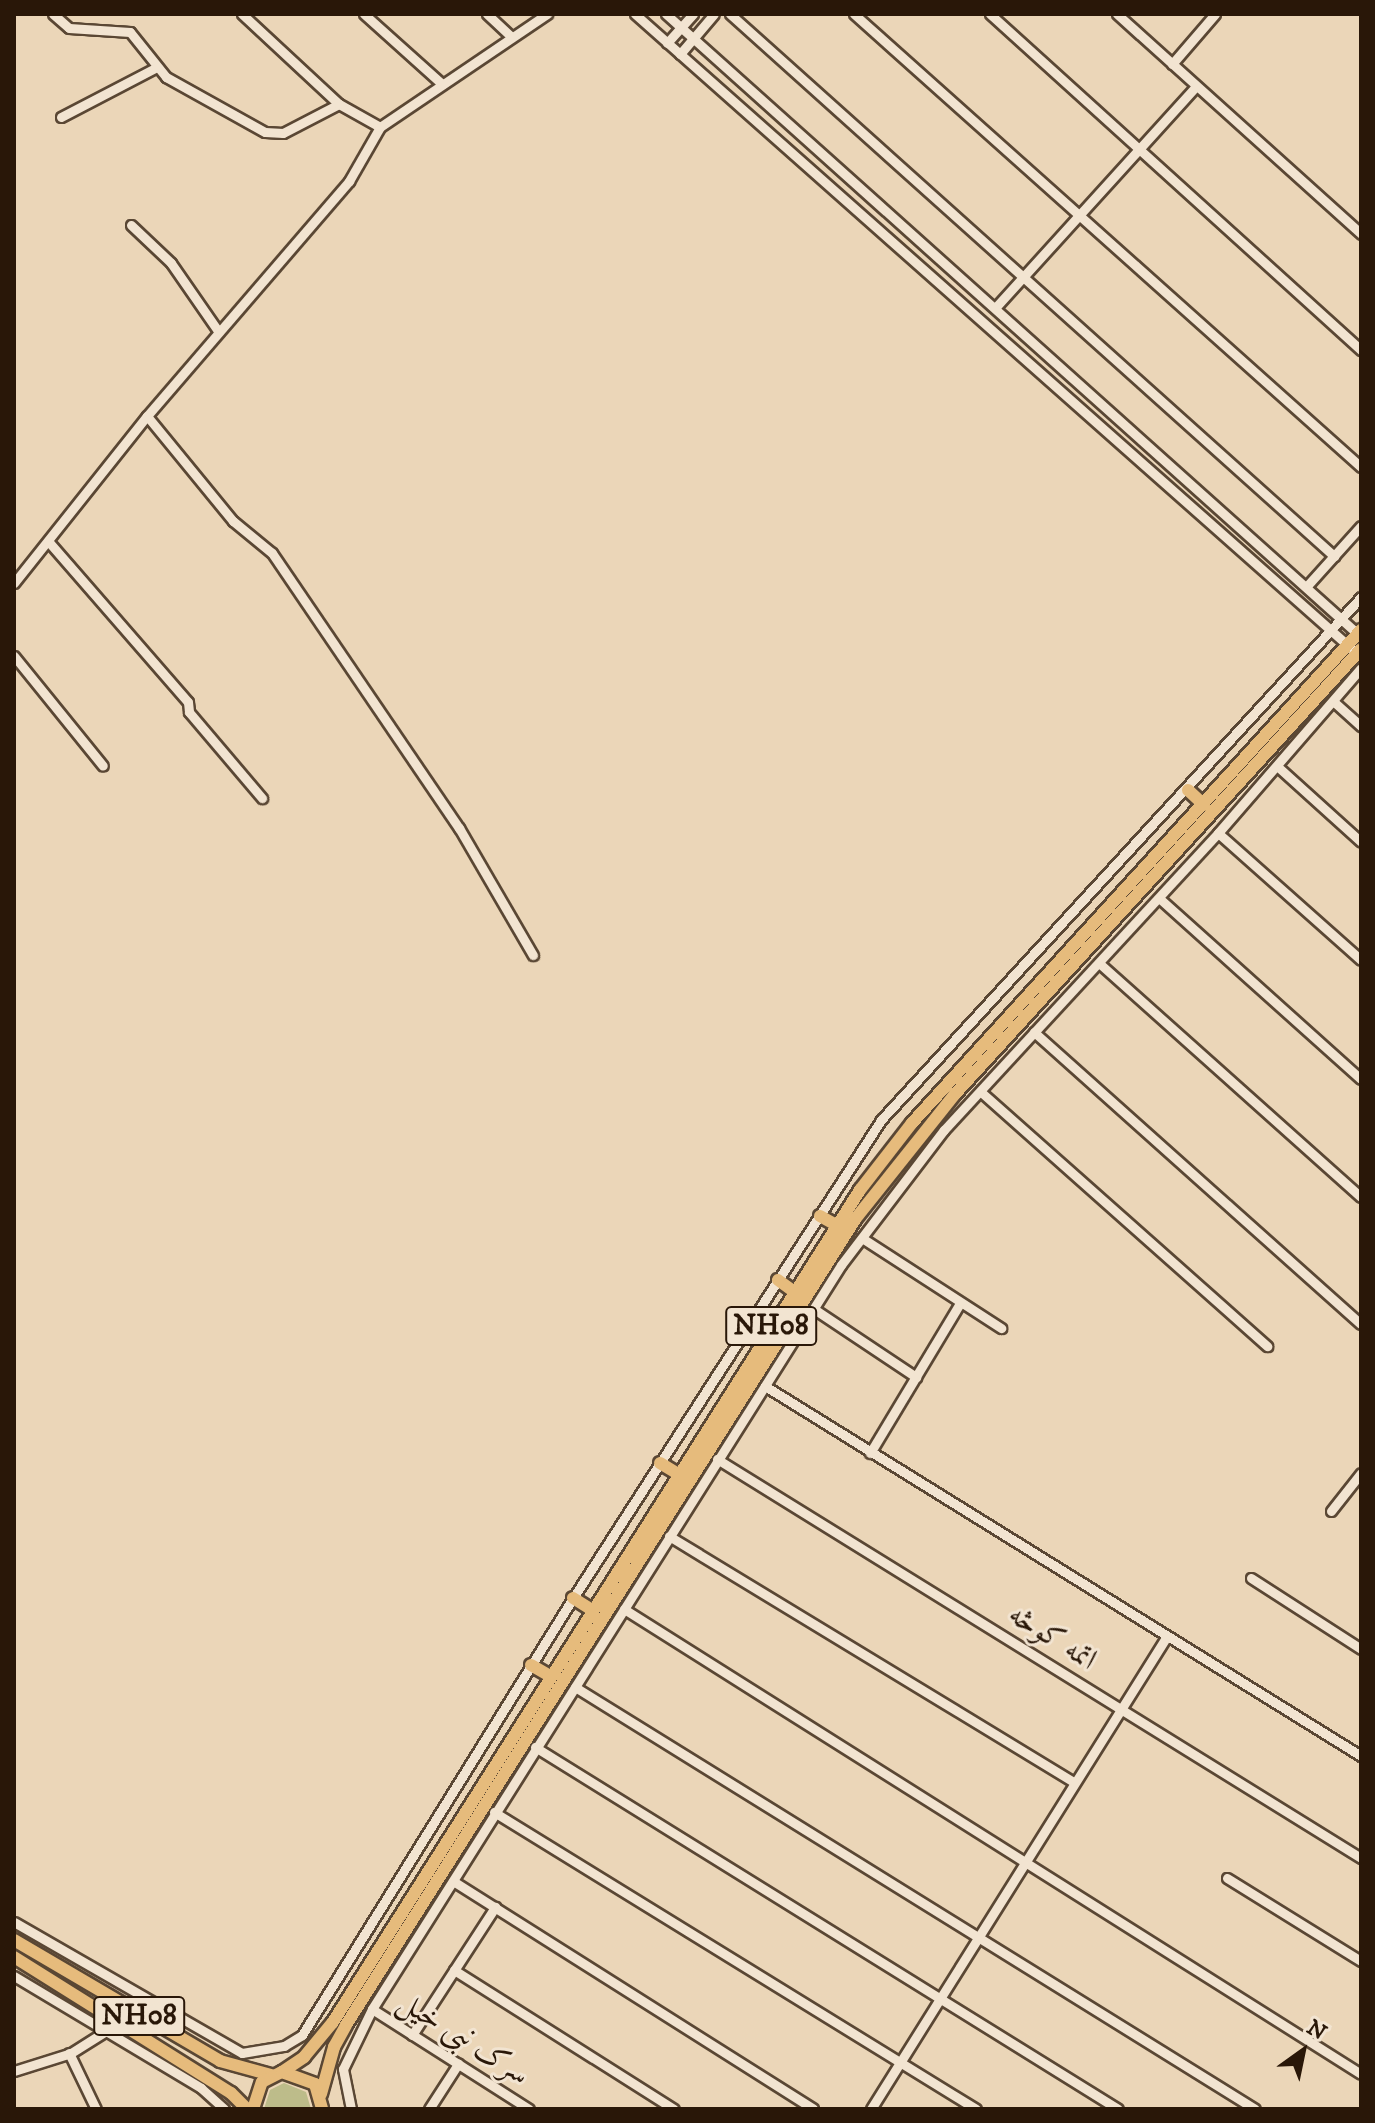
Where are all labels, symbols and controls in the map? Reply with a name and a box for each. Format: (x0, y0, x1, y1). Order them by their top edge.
road number: NH08 (725, 1302, 817, 1350)
street label: اتمه کوڅه (1001, 1597, 1103, 1679)
street label: سرک نبی خیل (391, 1984, 535, 2094)
road number: NH08 (93, 1992, 185, 2040)
north arrow (1263, 2011, 1343, 2091)
text: N (1301, 2014, 1331, 2047)

